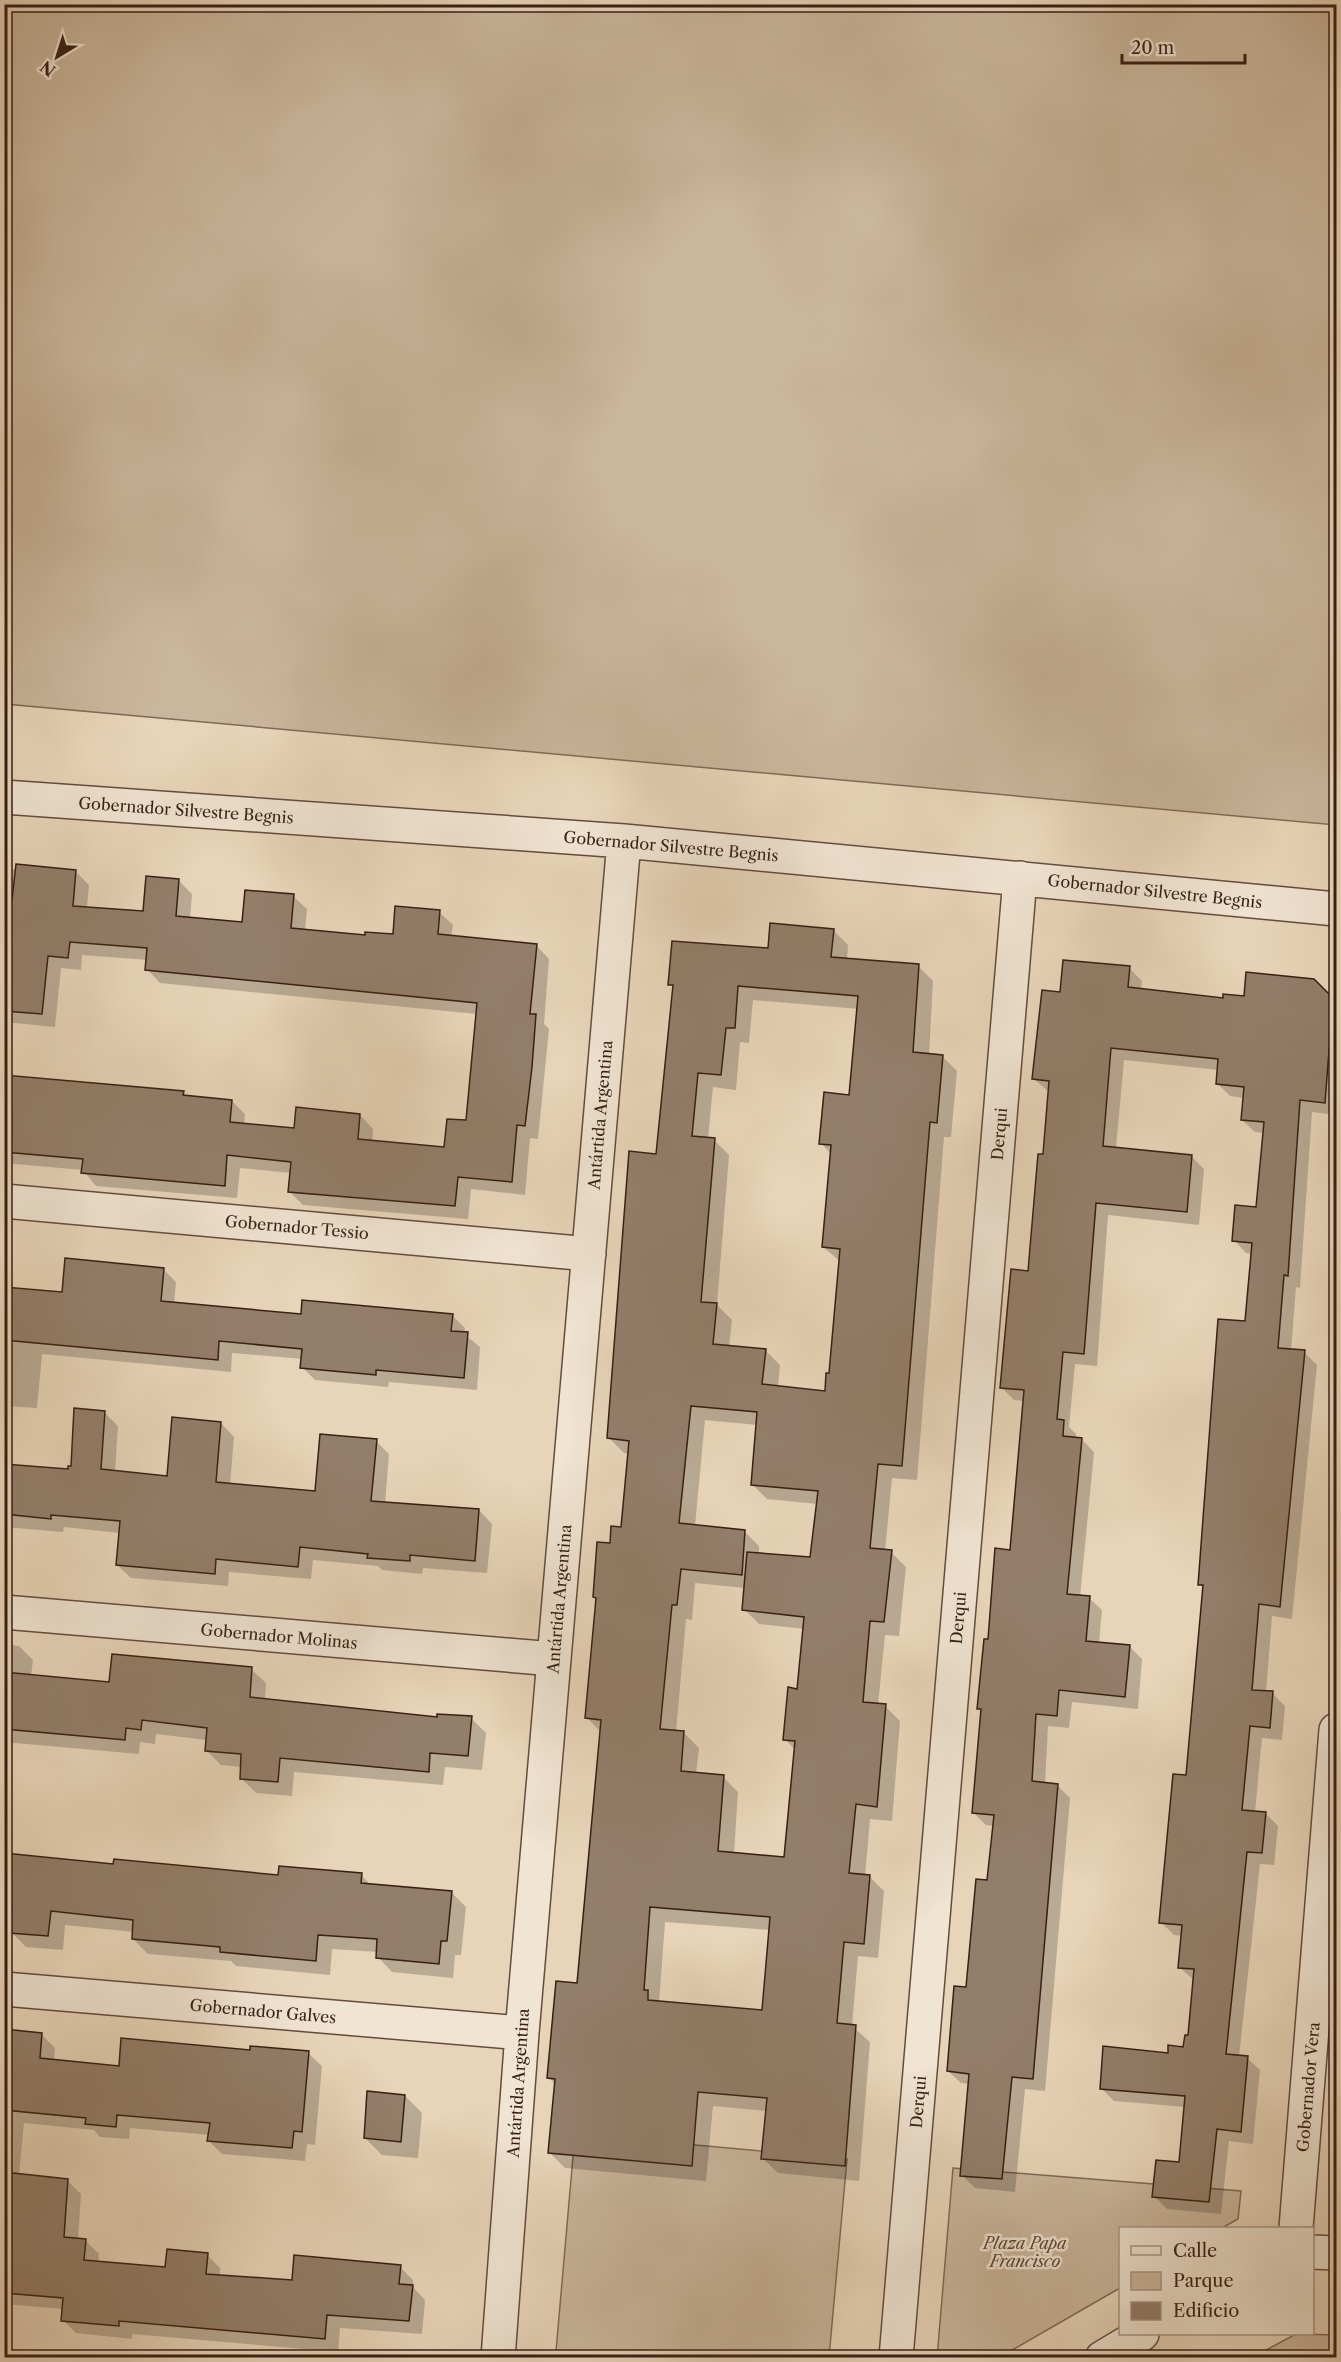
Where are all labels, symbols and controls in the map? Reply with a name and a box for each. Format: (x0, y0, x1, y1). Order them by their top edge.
north arrow (27, 27, 87, 87)
scale bar (1122, 27, 1245, 65)
text: 20 m (1131, 37, 1175, 59)
text: N (36, 57, 59, 81)
street label: Gobernador Silvestre Begnis (78, 793, 294, 827)
street label: Gobernador Silvestre Begnis (563, 827, 779, 865)
street label: Gobernador Silvestre Begnis (1047, 870, 1263, 912)
street label: Antártida Argentina (583, 1039, 617, 1191)
street label: Derqui (987, 1107, 1011, 1161)
street label: Gobernador Tessio (224, 1211, 370, 1243)
street label: Antártida Argentina (542, 1523, 576, 1675)
street label: Derqui (946, 1591, 970, 1645)
street label: Gobernador Molinas (200, 1619, 358, 1653)
street label: Gobernador Galves (189, 1995, 337, 2027)
street label: Antártida Argentina (503, 2007, 533, 2159)
street label: Gobernador Vera (1292, 2021, 1324, 2153)
street label: Derqui (906, 2075, 930, 2129)
legend (1119, 2227, 1314, 2335)
park label: Plaza Papa Francisco (981, 2233, 1067, 2271)
text: Calle (1173, 2240, 1217, 2262)
text: Parque (1173, 2270, 1234, 2292)
text: Edificio (1173, 2300, 1239, 2322)

